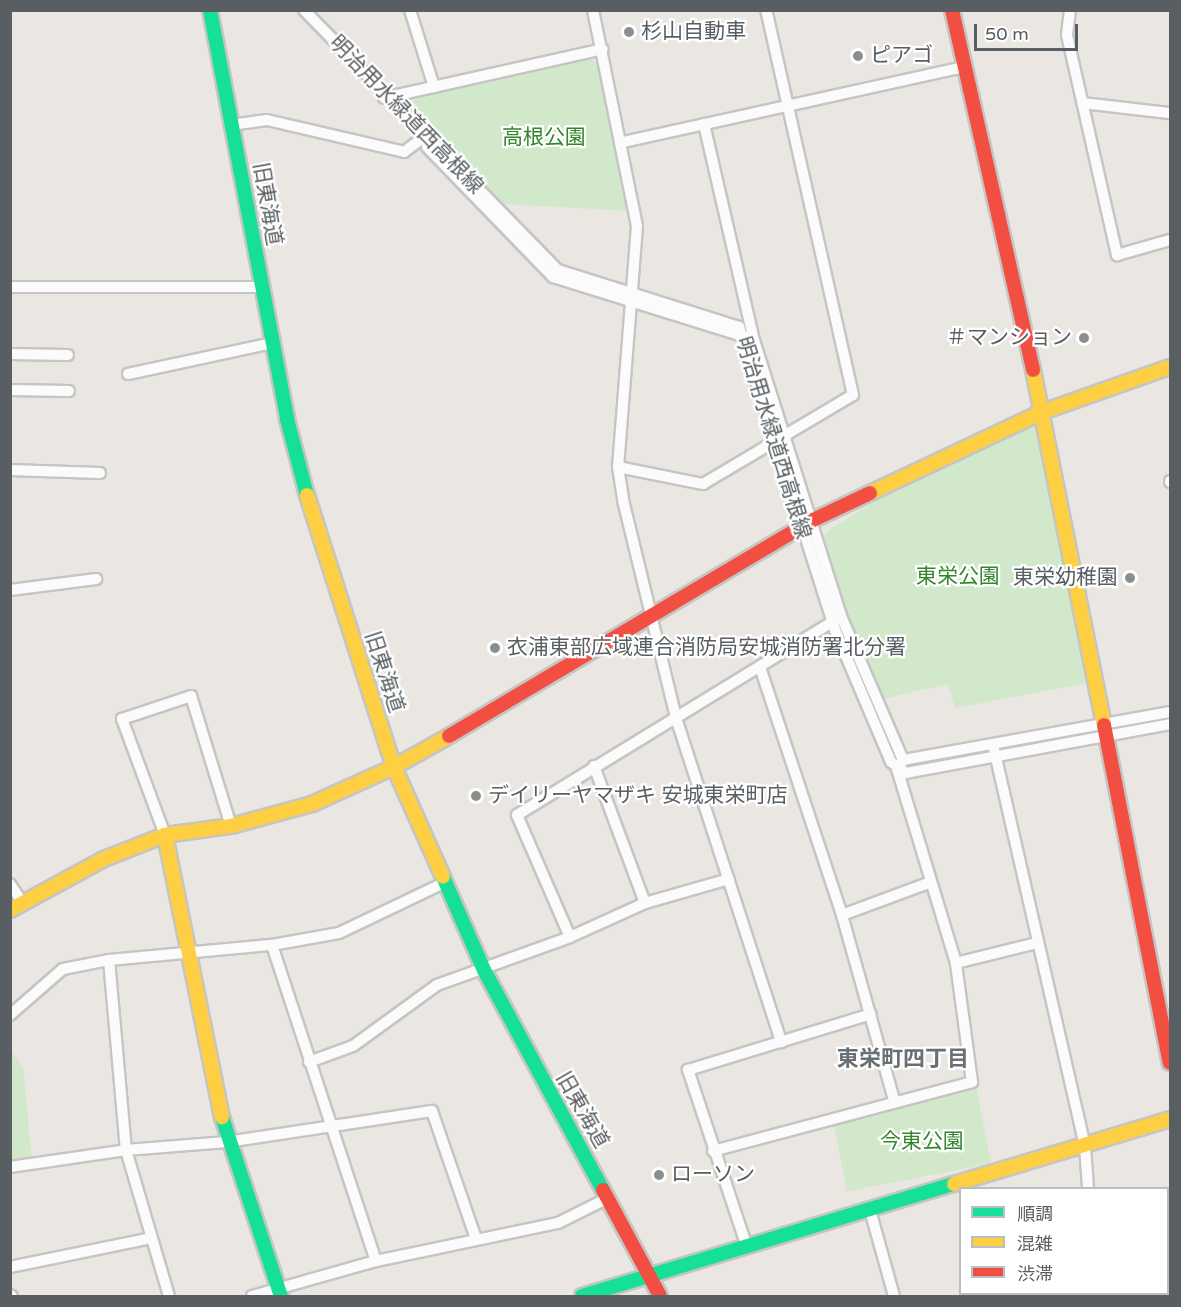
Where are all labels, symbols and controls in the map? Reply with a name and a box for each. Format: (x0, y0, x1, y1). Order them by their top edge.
scale bar (977, 12, 1080, 50)
place label: 杉山自動車 (641, 19, 746, 45)
text: 50 m (985, 23, 1029, 45)
marker: 杉山自動車 (622, 25, 636, 39)
street label: 明治用水緑道西高根線 (324, 31, 488, 199)
place label: ピアゴ (870, 43, 933, 69)
marker: ピアゴ (851, 49, 865, 63)
park label: 高根公園 (502, 125, 586, 151)
street label: 旧東海道 (247, 160, 287, 248)
place label: ＃マンション (946, 325, 1072, 351)
marker: ＃マンション (1077, 331, 1091, 345)
street label: 明治用水緑道西高根線 (730, 334, 816, 542)
park label: 東栄公園 (916, 564, 1000, 590)
place label: 東栄幼稚園 (1013, 565, 1118, 591)
marker: 東栄幼稚園 (1123, 571, 1137, 585)
street label: 旧東海道 (359, 628, 409, 716)
place label: 衣浦東部広域連合消防局安城消防署北分署 (507, 635, 906, 661)
marker: 衣浦東部広域連合消防局安城消防署北分署 (488, 641, 502, 655)
place label: デイリーヤマザキ 安城東栄町店 (488, 783, 787, 809)
marker: デイリーヤマザキ 安城東栄町店 (469, 789, 483, 803)
district label: 東栄町四丁目 (837, 1047, 969, 1073)
street label: 旧東海道 (550, 1067, 614, 1153)
park label: 今東公園 (880, 1129, 964, 1155)
place label: ローソン (671, 1162, 755, 1188)
marker: ローソン (652, 1168, 666, 1182)
legend (959, 1187, 1169, 1295)
text: 順調 (1017, 1203, 1053, 1225)
text: 混雑 (1017, 1233, 1053, 1255)
text: 渋滞 (1017, 1263, 1053, 1285)

